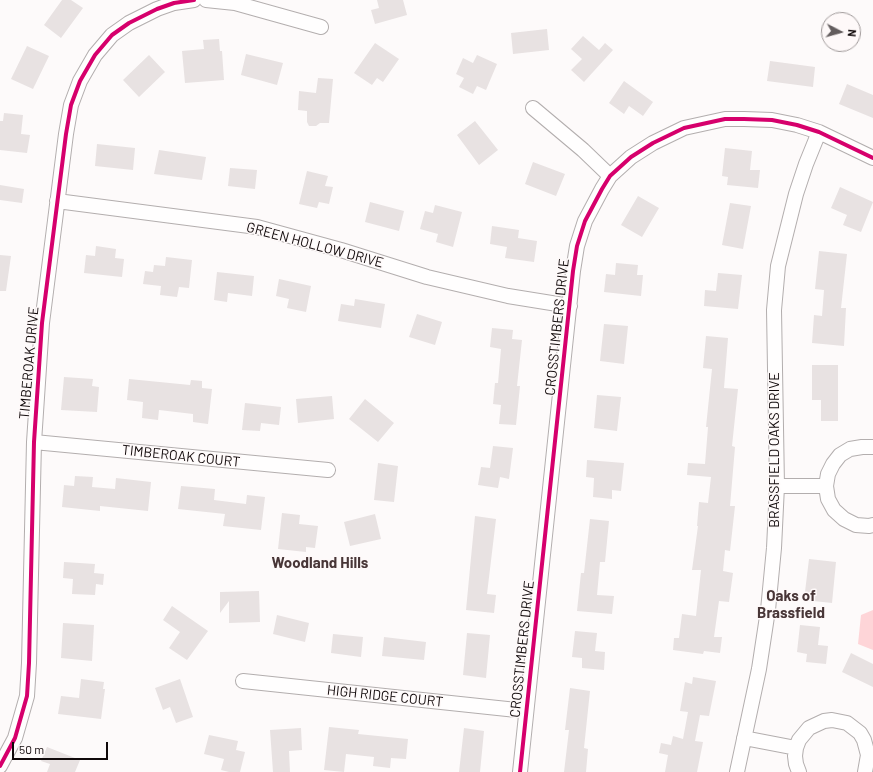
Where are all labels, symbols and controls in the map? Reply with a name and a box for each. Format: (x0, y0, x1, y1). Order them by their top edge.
north arrow (821, 12, 861, 52)
text: N (846, 29, 859, 38)
street label: GREEN HOLLOW DRIVE (245, 219, 385, 271)
street label: CROSSTIMBERS DRIVE (541, 258, 573, 396)
street label: TIMBEROAK DRIVE (16, 306, 42, 420)
street label: BRASSFIELD OAKS DRIVE (766, 372, 782, 528)
street label: TIMBEROAK COURT (121, 441, 241, 471)
district label: Woodland Hills (272, 554, 368, 572)
street label: CROSSTIMBERS DRIVE (506, 580, 538, 718)
district label: Oaks of Brassfield (757, 587, 825, 622)
street label: HIGH RIDGE COURT (326, 682, 444, 710)
scale bar (14, 734, 110, 760)
text: 50 m (19, 742, 44, 756)

